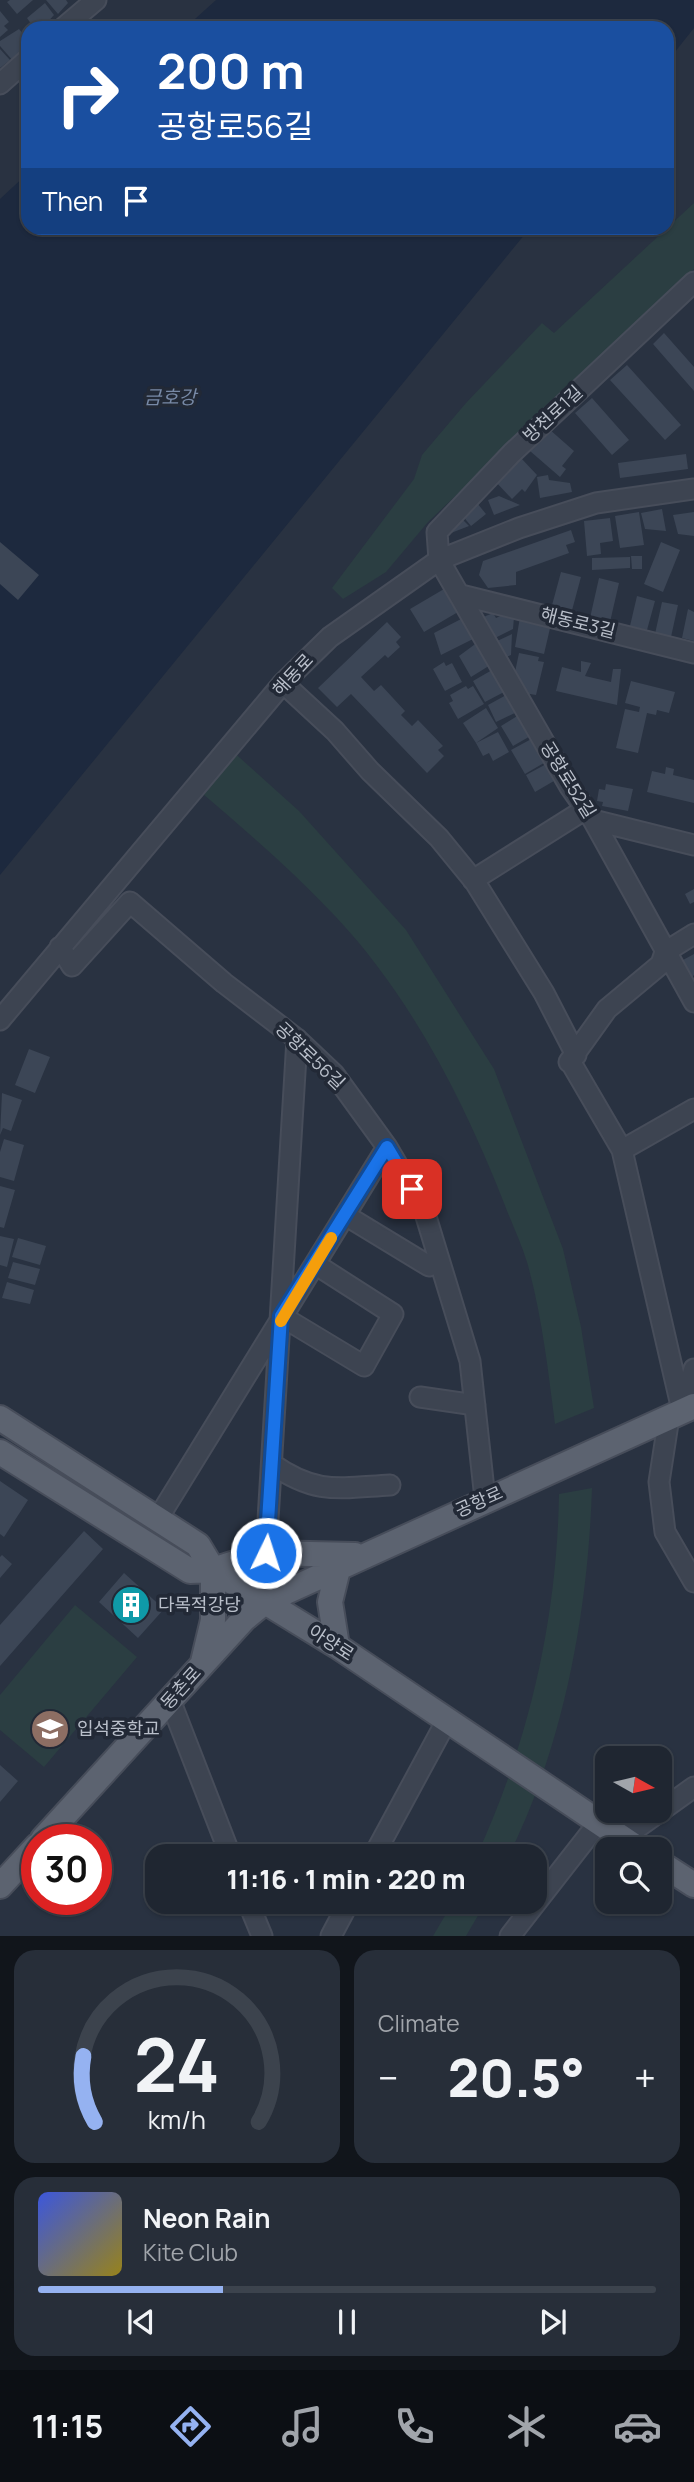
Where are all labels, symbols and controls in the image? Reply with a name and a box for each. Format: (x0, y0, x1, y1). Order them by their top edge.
text: 200 m (157, 37, 305, 104)
icon: right (42, 49, 133, 140)
text: 공항로56길 (157, 104, 313, 148)
icon: arrive (117, 182, 155, 220)
text: Then (42, 183, 103, 219)
street label: 방천로1길 (517, 380, 587, 447)
water label: 금호강 (144, 384, 199, 410)
street label: 해동로3길 (538, 601, 618, 643)
street label: 해동로 (267, 648, 318, 701)
street label: 공항로52길 (536, 736, 602, 822)
street label: 공항로56길 (271, 1016, 351, 1094)
pin (382, 1159, 442, 1219)
icon: arrive (393, 1170, 431, 1208)
street label: 공항로 (451, 1480, 506, 1522)
position arrow (229, 1516, 303, 1590)
building icon: 다목적강당 (110, 1584, 152, 1626)
place label: 다목적강당 (158, 1592, 241, 1616)
street label: 아양로 (304, 1619, 359, 1666)
street label: 동촌로 (155, 1661, 206, 1714)
school or university icon: 입석중학교 (29, 1708, 71, 1750)
place label: 입석중학교 (77, 1716, 160, 1740)
north arrow (595, 1746, 672, 1824)
map controls (595, 1746, 672, 1914)
speed limit sign: 30 (21, 1824, 112, 1915)
button: search (595, 1837, 672, 1914)
text: 11:16 · 1 min · 220 m (226, 1861, 466, 1897)
text: Climate (378, 2007, 460, 2039)
text: 24 (134, 2015, 220, 2115)
text: 20.5° (448, 2042, 585, 2113)
text: − (378, 2051, 399, 2103)
text: + (634, 2051, 656, 2103)
text: km/h (148, 2102, 206, 2137)
text: Neon Rain (143, 2200, 271, 2236)
text: Kite Club (143, 2236, 238, 2268)
icon: previous (122, 2303, 160, 2341)
icon: pause (328, 2303, 366, 2341)
icon: next (534, 2303, 572, 2341)
icon: directions (166, 2402, 215, 2451)
icon: music (278, 2402, 327, 2451)
icon: phone (390, 2402, 439, 2451)
icon: climate (502, 2402, 551, 2451)
icon: car (613, 2402, 662, 2451)
text: 11:15 (31, 2404, 103, 2448)

